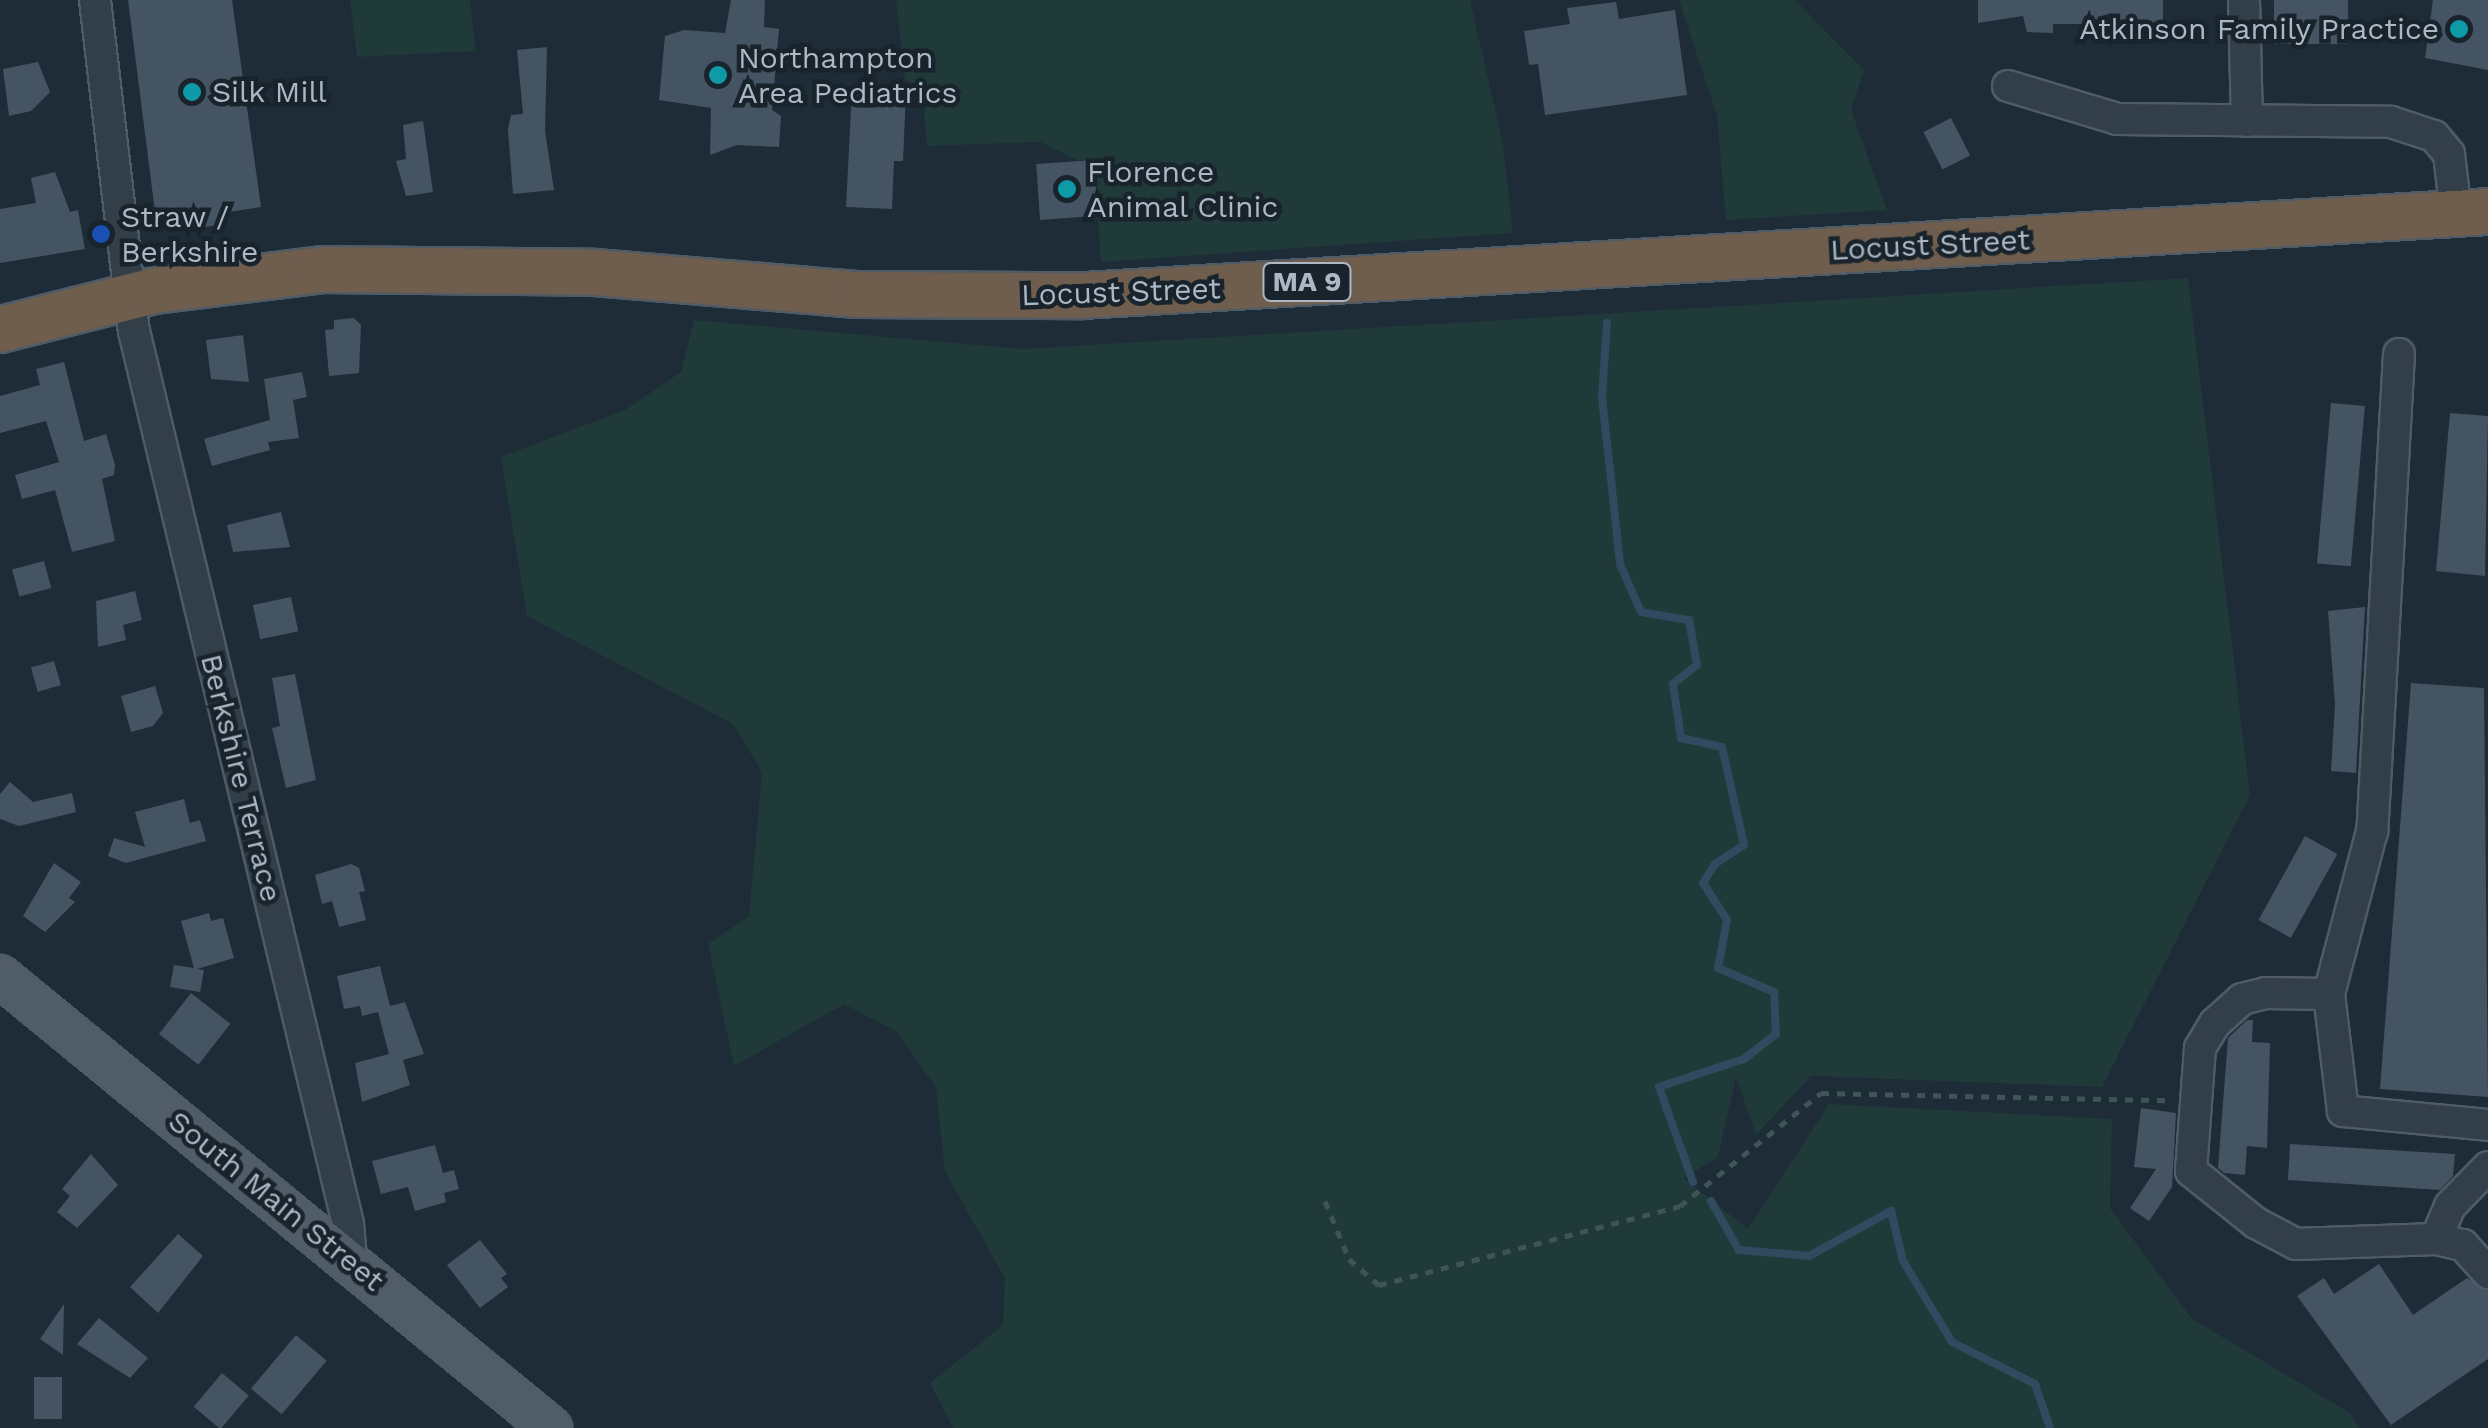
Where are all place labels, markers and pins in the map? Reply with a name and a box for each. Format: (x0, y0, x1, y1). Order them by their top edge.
place label: Atkinson Family Practice (2078, 11, 2439, 47)
marker: Atkinson Family Practice (2448, 18, 2470, 40)
place label: Northampton Area Pediatrics (738, 40, 958, 110)
marker: Northampton Area Pediatrics (707, 64, 729, 86)
place label: Silk Mill (212, 74, 327, 110)
marker: Silk Mill (181, 81, 203, 103)
place label: Florence Animal Clinic (1087, 154, 1279, 224)
marker: Florence Animal Clinic (1056, 178, 1078, 200)
place label: Straw / Berkshire (121, 199, 258, 270)
marker: Straw / Berkshire (90, 223, 112, 245)

